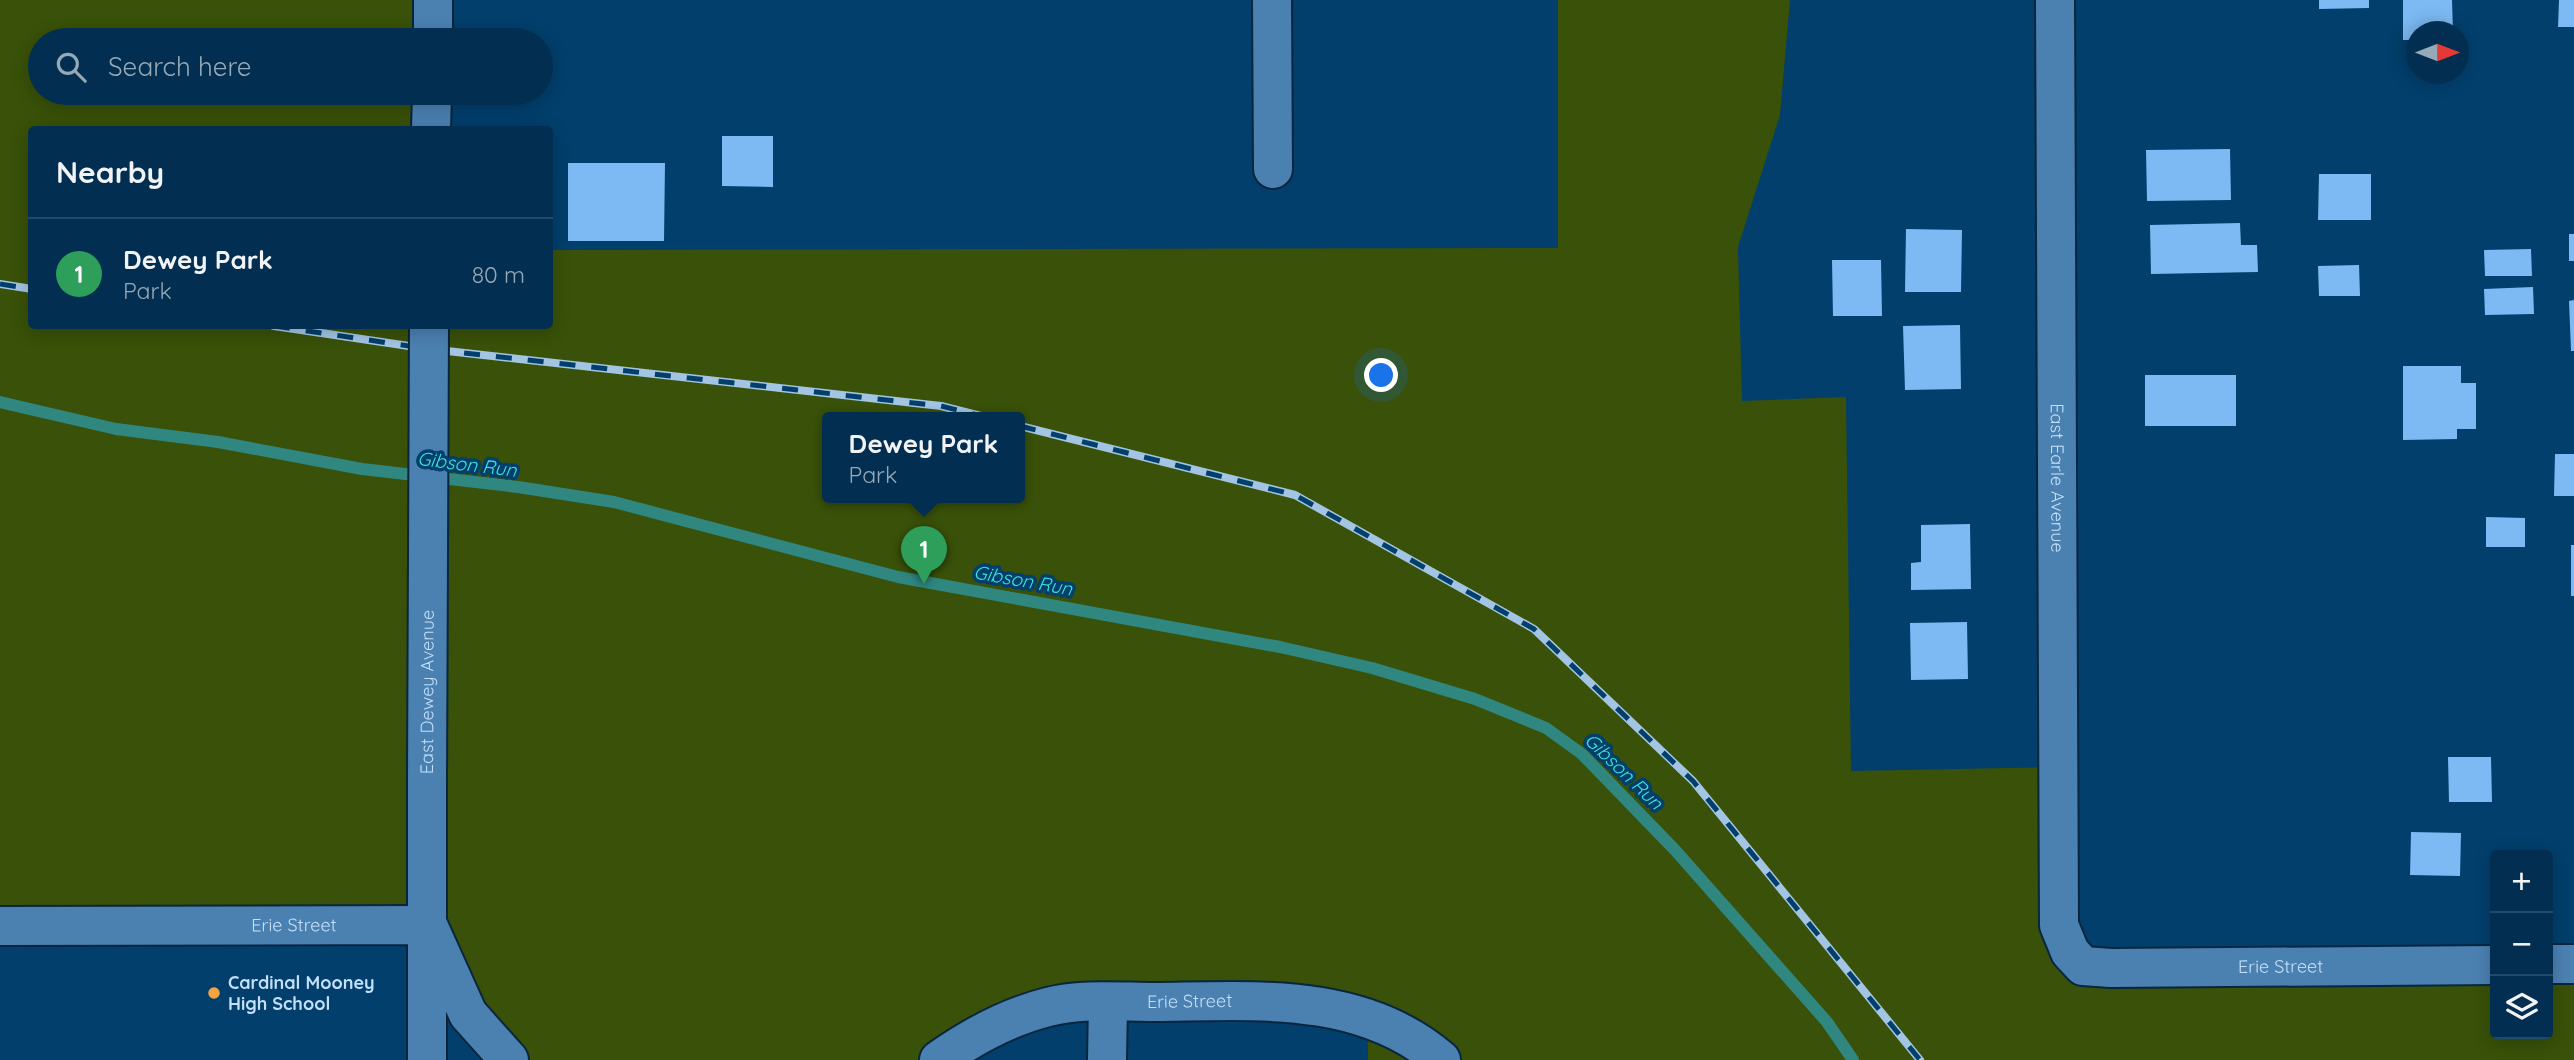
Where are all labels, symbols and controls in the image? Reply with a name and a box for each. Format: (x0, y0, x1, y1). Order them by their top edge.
north arrow (2406, 21, 2469, 84)
search box (28, 28, 553, 105)
icon: search (52, 48, 90, 86)
text: Search here (108, 50, 252, 83)
text: Nearby (56, 153, 164, 191)
text: Dewey Park (123, 243, 273, 276)
text: 1 (75, 260, 83, 289)
text: 80 m (472, 260, 525, 289)
text: Park (123, 276, 172, 305)
your location (1364, 358, 1398, 392)
street label: East Earle Avenue (2046, 403, 2069, 553)
popup (822, 412, 1025, 503)
text: Dewey Park (849, 427, 998, 460)
water label: Gibson Run (416, 446, 519, 482)
text: Park (849, 460, 897, 489)
pin: 1 (901, 526, 947, 584)
water label: Gibson Run (972, 560, 1075, 601)
street label: East Dewey Avenue (415, 610, 439, 774)
water label: Gibson Run (1580, 728, 1669, 815)
map controls (2490, 850, 2553, 1039)
button: + (2490, 850, 2553, 913)
street label: Erie Street (251, 913, 337, 936)
button: − (2490, 913, 2553, 976)
street label: Erie Street (2238, 954, 2323, 978)
place label: Cardinal Mooney High School (228, 971, 375, 1015)
button: layers (2490, 976, 2553, 1039)
marker: Cardinal Mooney High School (206, 985, 222, 1001)
street label: Erie Street (1147, 989, 1232, 1013)

